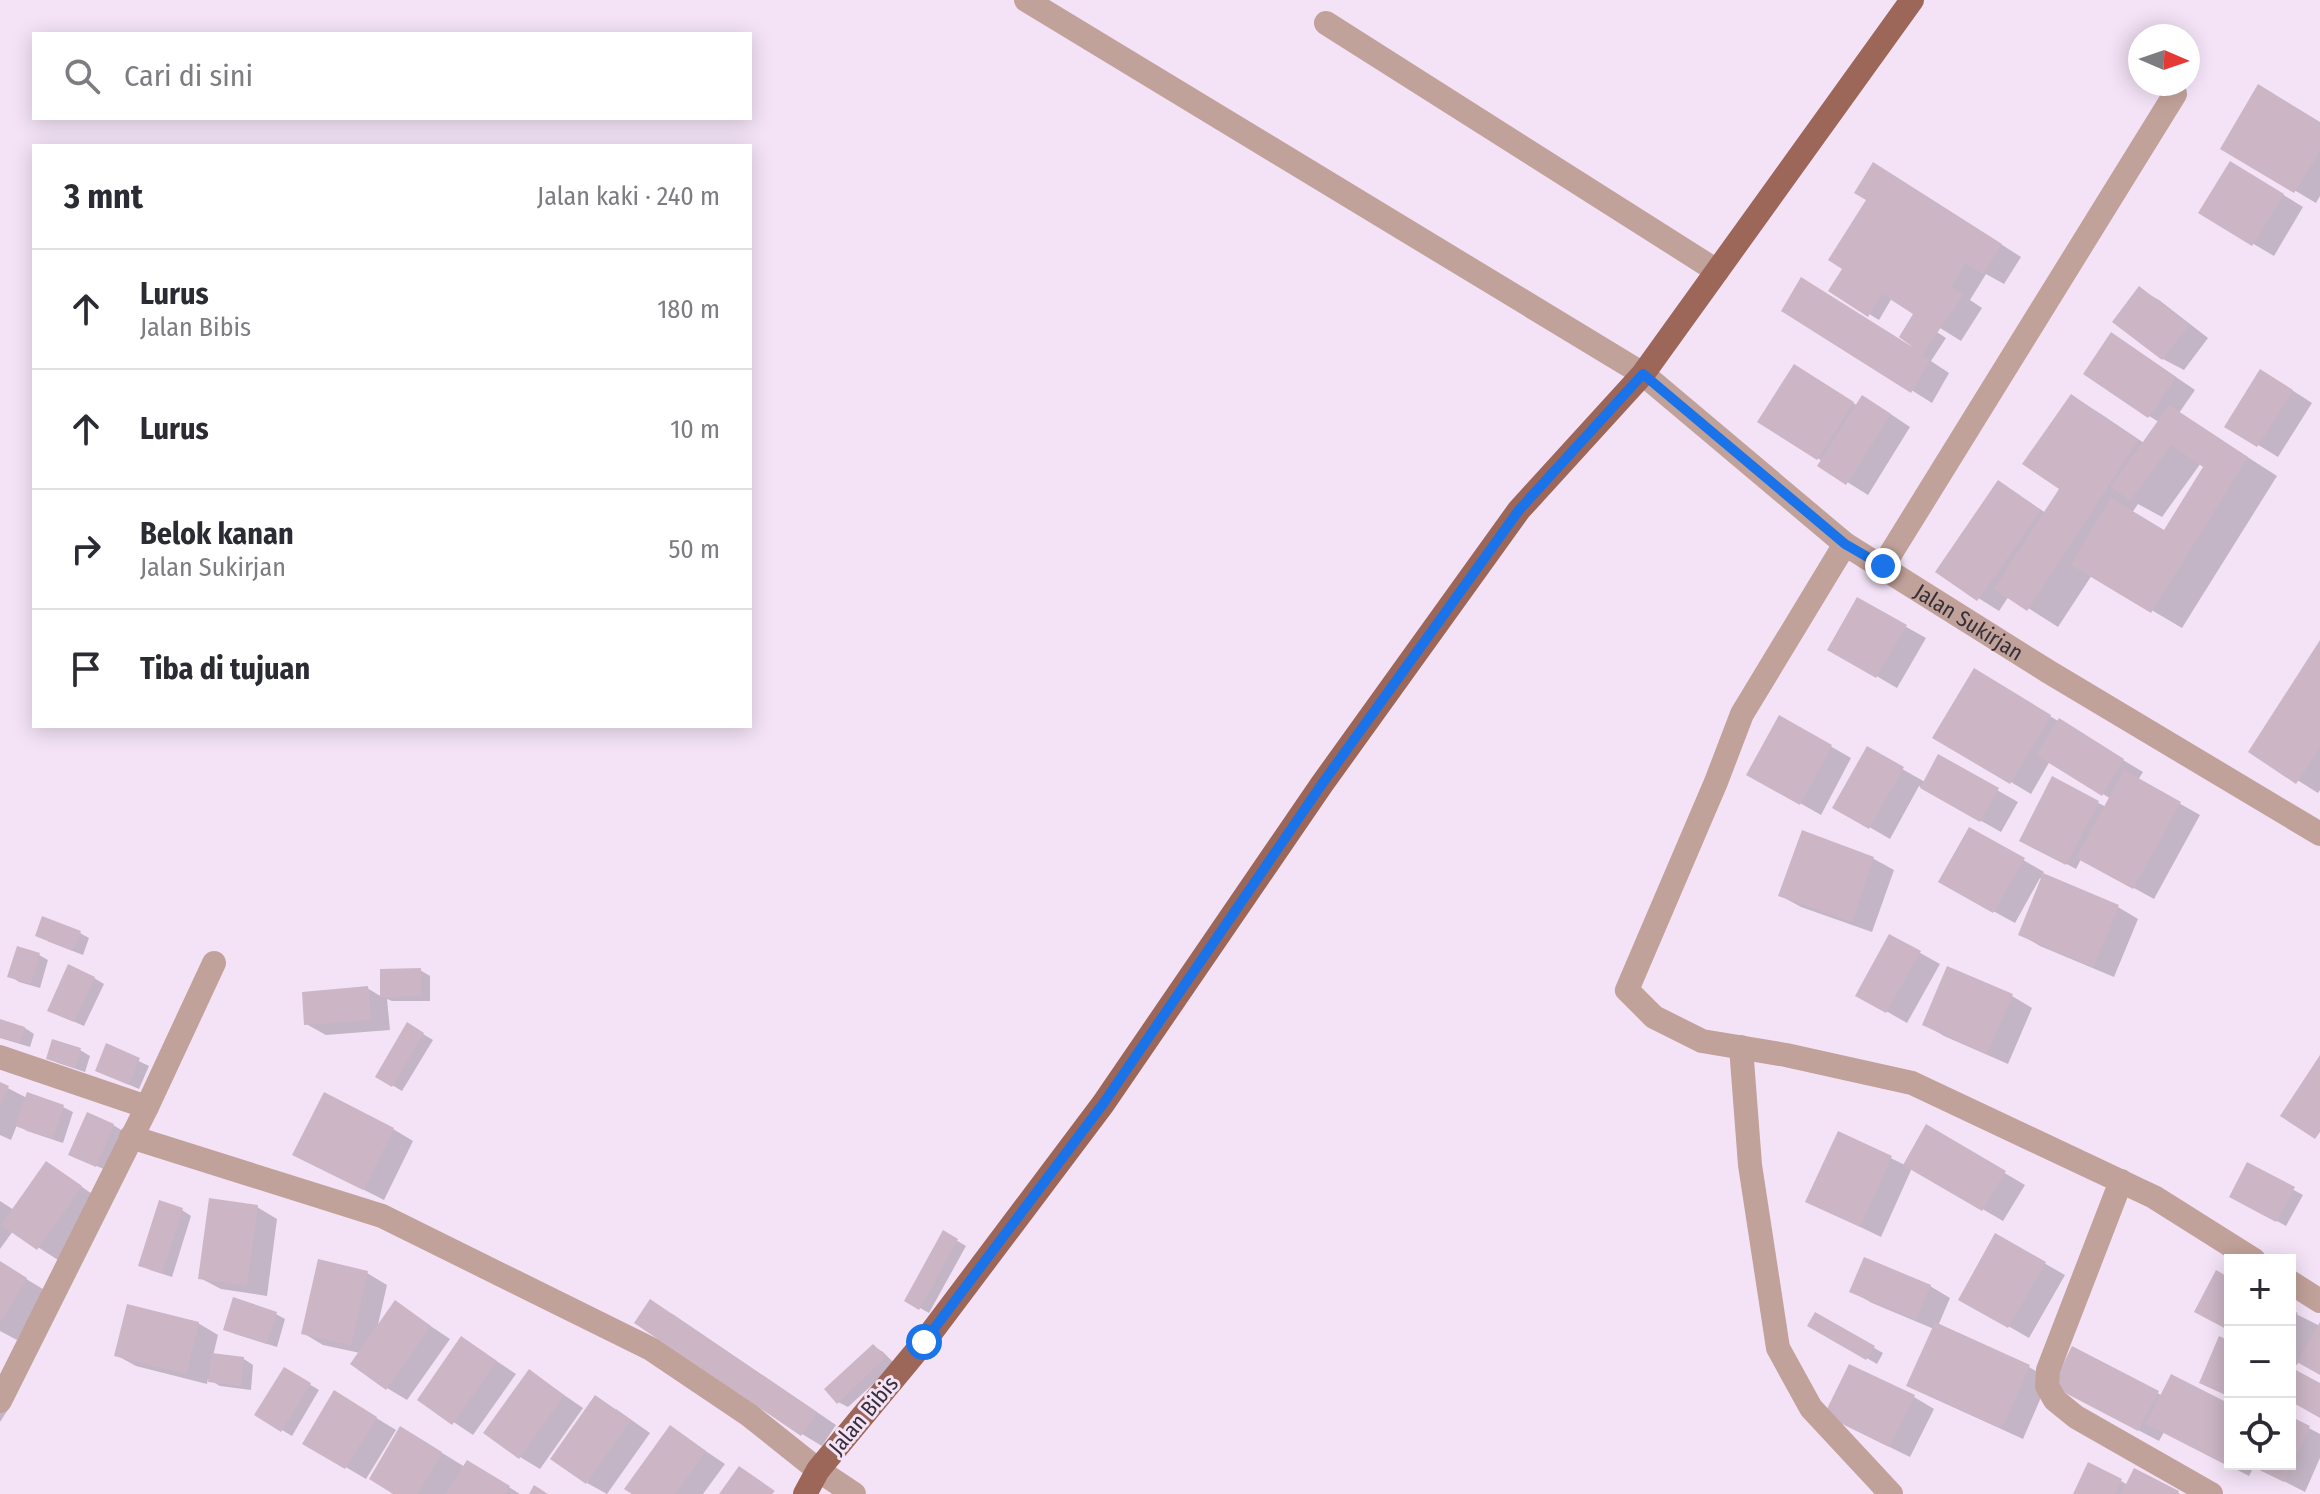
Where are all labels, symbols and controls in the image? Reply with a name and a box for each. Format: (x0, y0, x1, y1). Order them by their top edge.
north arrow (2128, 24, 2200, 96)
search box (32, 32, 752, 120)
icon: search (60, 54, 104, 98)
text: Cari di sini (124, 58, 253, 94)
text: 3 mnt (64, 176, 143, 217)
text: Jalan kaki · 240 m (537, 181, 720, 212)
text: Lurus (140, 276, 209, 312)
icon: ahead (64, 287, 108, 331)
text: 180 m (657, 294, 720, 325)
text: Jalan Bibis (140, 312, 251, 343)
icon: ahead (64, 407, 108, 451)
text: Lurus (140, 411, 209, 447)
text: 10 m (670, 414, 720, 445)
text: Belok kanan (140, 516, 294, 552)
icon: right (64, 527, 108, 571)
text: 50 m (668, 534, 720, 565)
route end (1865, 548, 1901, 584)
text: Jalan Sukirjan (140, 552, 286, 583)
street label: Jalan Sukirjan (1909, 578, 2028, 667)
icon: arrive (64, 647, 108, 691)
text: Tiba di tujuan (140, 651, 310, 687)
map controls (2224, 1254, 2296, 1470)
button: + (2224, 1254, 2296, 1326)
route start (906, 1324, 942, 1360)
button: − (2224, 1326, 2296, 1398)
street label: Jalan Bibis (823, 1371, 904, 1460)
button: locate (2224, 1398, 2296, 1470)

